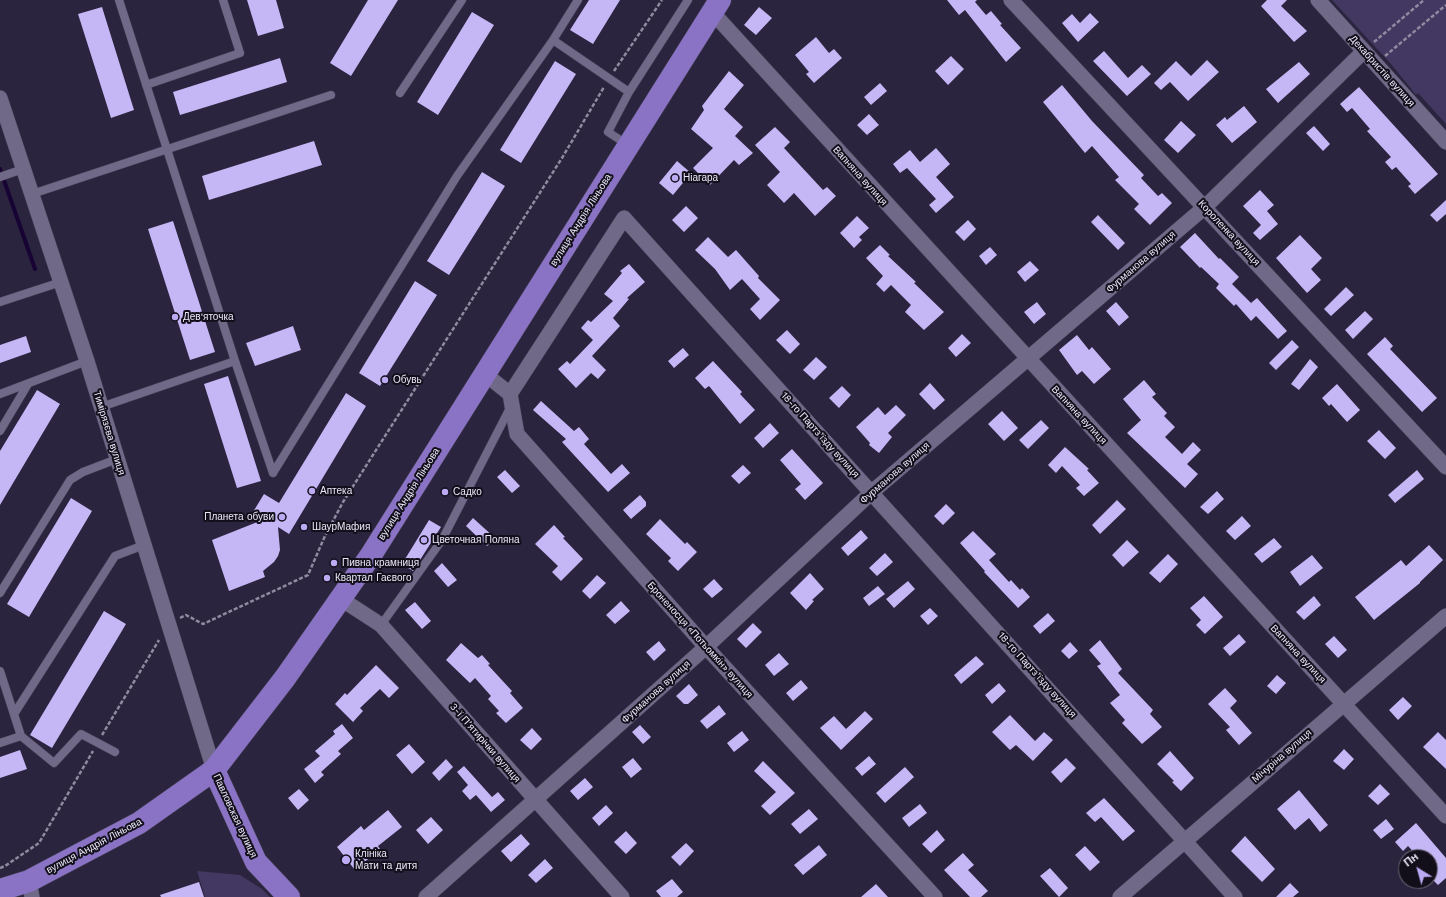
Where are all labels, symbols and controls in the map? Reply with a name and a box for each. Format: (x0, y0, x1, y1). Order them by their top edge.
street label: Декабристів вулиця (1347, 33, 1417, 109)
street label: Вапняна вулиця (830, 144, 890, 208)
street label: вулиця Андрія Ліньова (548, 172, 614, 268)
place label: Ніагара (683, 172, 718, 184)
marker: Ніагара (670, 173, 680, 183)
street label: Короленка вулиця (1196, 198, 1262, 268)
street label: Фурманова вулиця (1104, 229, 1178, 295)
place label: Дев'яточка (183, 311, 234, 323)
marker: Дев'яточка (170, 312, 180, 322)
place label: Обувь (393, 374, 422, 386)
marker: Обувь (380, 375, 390, 385)
street label: Вапняна вулиця (1049, 383, 1109, 447)
street label: Тимірязєва вулиця (90, 389, 128, 477)
street label: 18-го Партз’їзду вулиця (778, 390, 862, 480)
street label: Фурманова вулиця (858, 440, 932, 506)
street label: вулиця Андрія Ліньова (376, 446, 442, 542)
place label: Аптека (320, 485, 352, 497)
marker: Аптека (307, 486, 317, 496)
place label: Садко (453, 486, 482, 498)
marker: Садко (440, 487, 450, 497)
place label: Планета обуви (204, 511, 274, 523)
marker: Планета обуви (277, 512, 287, 522)
place label: ШаурМафия (312, 521, 370, 533)
marker: ШаурМафия (299, 522, 309, 532)
place label: Цветочная Поляна (432, 534, 520, 546)
marker: Цветочная Поляна (419, 535, 429, 545)
place label: Пивна крамниця (342, 557, 419, 569)
marker: Пивна крамниця (329, 558, 339, 568)
place label: Квартал Гаєвого (335, 572, 411, 584)
marker: Квартал Гаєвого (322, 573, 332, 583)
street label: Броненосця «Потьомкін» вулиця (645, 580, 755, 700)
street label: Вапняна вулиця (1268, 622, 1328, 686)
street label: 18-го Партз’їзду вулиця (995, 630, 1079, 720)
street label: Фурманова вулиця (619, 658, 693, 726)
street label: 3-ї П’ятирічки вулиця (447, 701, 523, 785)
street label: Мічуріна вулиця (1250, 727, 1314, 785)
street label: Павловская вулиця (210, 772, 260, 860)
street label: вулиця Андрія Ліньова (44, 816, 144, 876)
place label: Клініка Мати та дитя (355, 848, 417, 872)
north arrow (1398, 849, 1438, 889)
text: Пн (1401, 850, 1421, 869)
marker: Клініка Мати та дитя (340, 854, 352, 866)

